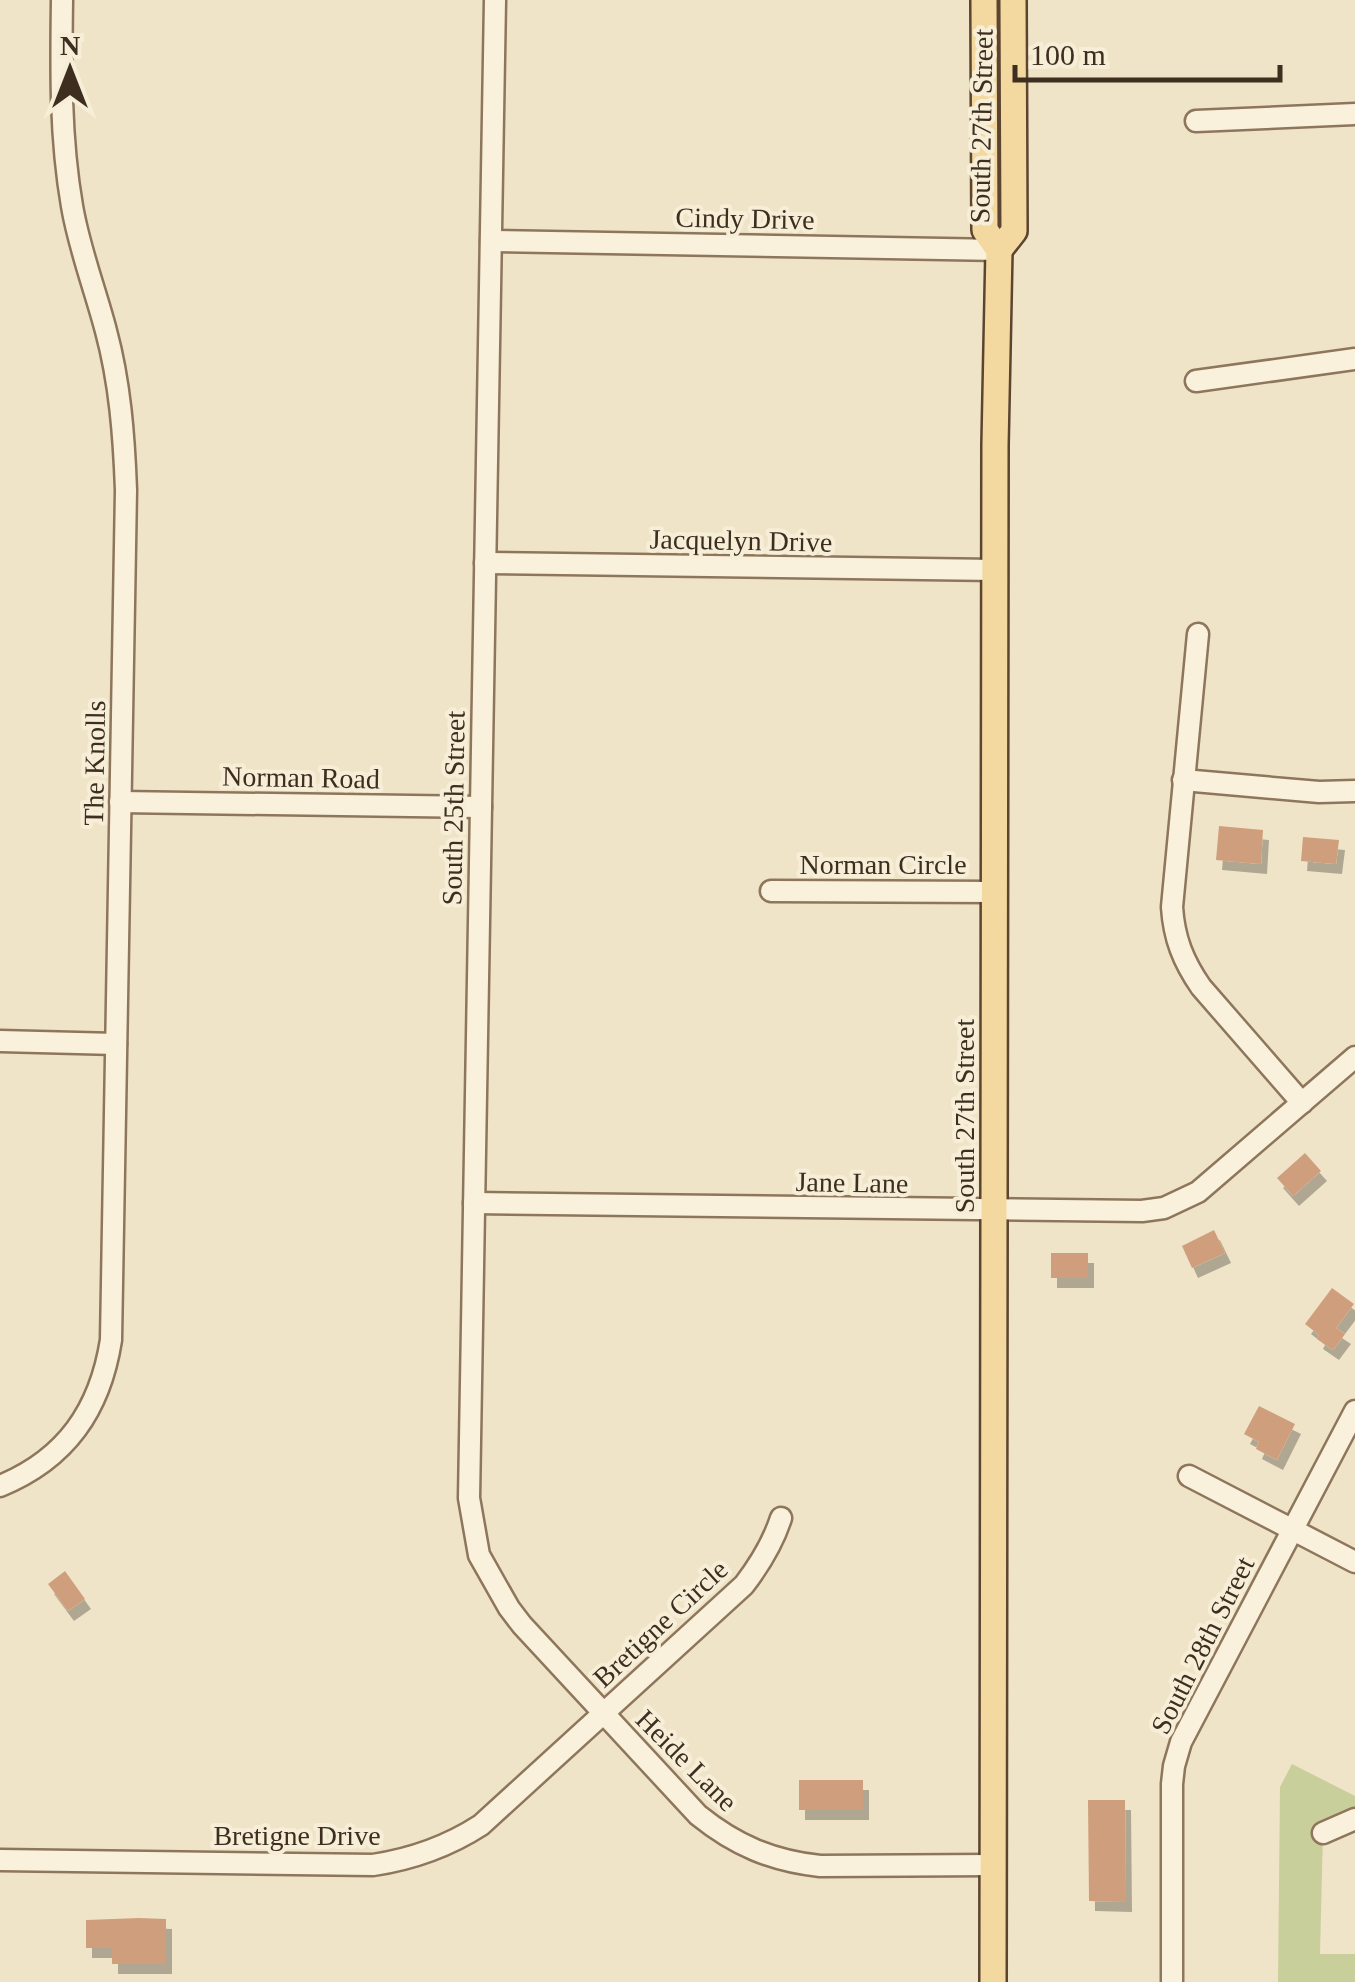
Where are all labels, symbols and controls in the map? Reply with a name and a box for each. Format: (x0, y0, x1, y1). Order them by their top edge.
north arrow (20, 20, 120, 120)
scale bar (1015, 20, 1280, 82)
street label: South 27th Street (964, 28, 999, 223)
text: N (60, 30, 80, 61)
text: 100 m (1030, 38, 1106, 71)
street label: Cindy Drive (675, 202, 815, 235)
street label: Jacquelyn Drive (649, 523, 833, 558)
street label: The Knolls (78, 700, 111, 826)
street label: South 25th Street (436, 710, 471, 905)
street label: Norman Road (222, 761, 380, 794)
street label: Norman Circle (799, 849, 967, 880)
street label: South 27th Street (949, 1019, 980, 1213)
street label: Jane Lane (795, 1166, 909, 1199)
street label: South 28th Street (1144, 1551, 1260, 1739)
street label: Bretigne Circle (587, 1553, 734, 1693)
street label: Heide Lane (630, 1703, 744, 1817)
street label: Bretigne Drive (213, 1820, 381, 1851)

